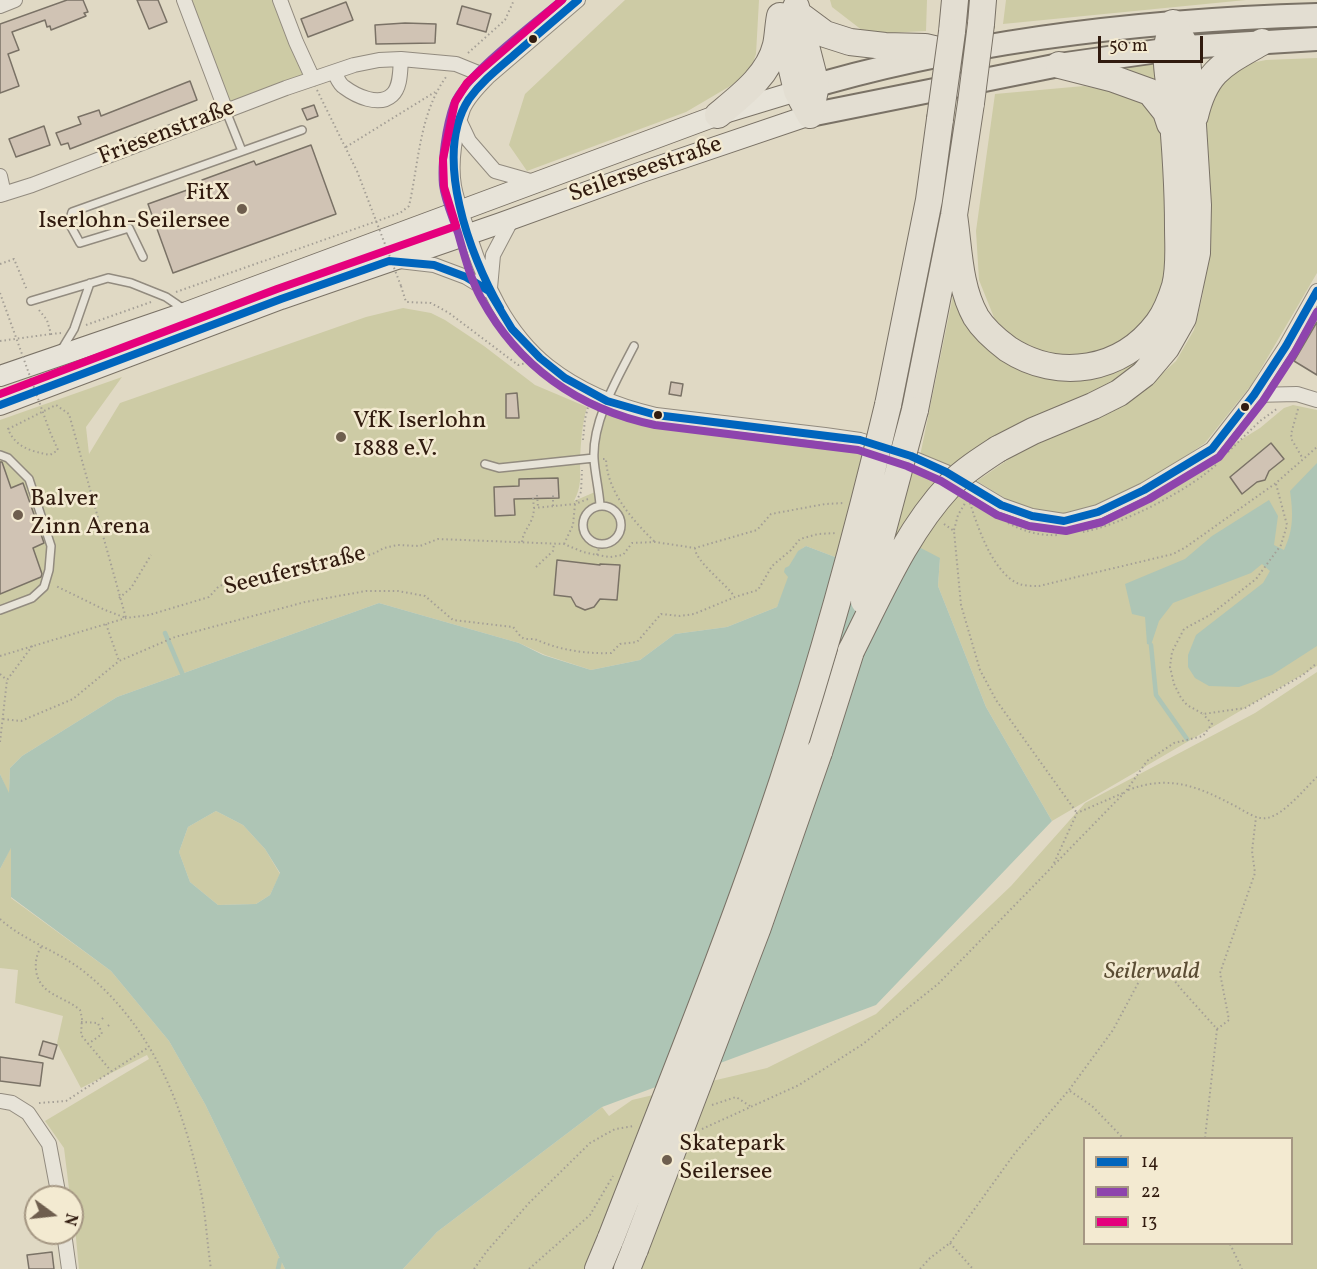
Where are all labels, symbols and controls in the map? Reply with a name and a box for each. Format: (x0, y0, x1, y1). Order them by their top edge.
scale bar (1101, 24, 1206, 62)
unlabelled marker (527, 33, 539, 45)
text: 50 m (1109, 34, 1148, 59)
street label: Friesenstraße (95, 95, 239, 173)
street label: Seilerseestraße (566, 131, 726, 211)
place label: FitX Iserlohn-Seilersee (38, 181, 230, 237)
marker: FitX Iserlohn-Seilersee (235, 202, 249, 216)
unlabelled marker (1239, 401, 1251, 413)
place label: VfK Iserlohn 1888 e.V. (353, 409, 486, 465)
unlabelled marker (652, 409, 664, 421)
marker: VfK Iserlohn 1888 e.V. (334, 430, 348, 444)
place label: Balver Zinn Arena (30, 487, 150, 543)
marker: Balver Zinn Arena (11, 508, 25, 522)
street label: Seeuferstraße (221, 540, 369, 604)
park label: Seilerwald (1104, 960, 1200, 988)
place label: Skatepark Seilersee (679, 1132, 785, 1188)
legend (1083, 1137, 1293, 1245)
text: 14 (1141, 1150, 1159, 1175)
marker: Skatepark Seilersee (660, 1153, 674, 1167)
text: 22 (1141, 1180, 1160, 1205)
north arrow (24, 1185, 84, 1245)
text: 13 (1141, 1210, 1157, 1235)
text: N (57, 1211, 82, 1228)

